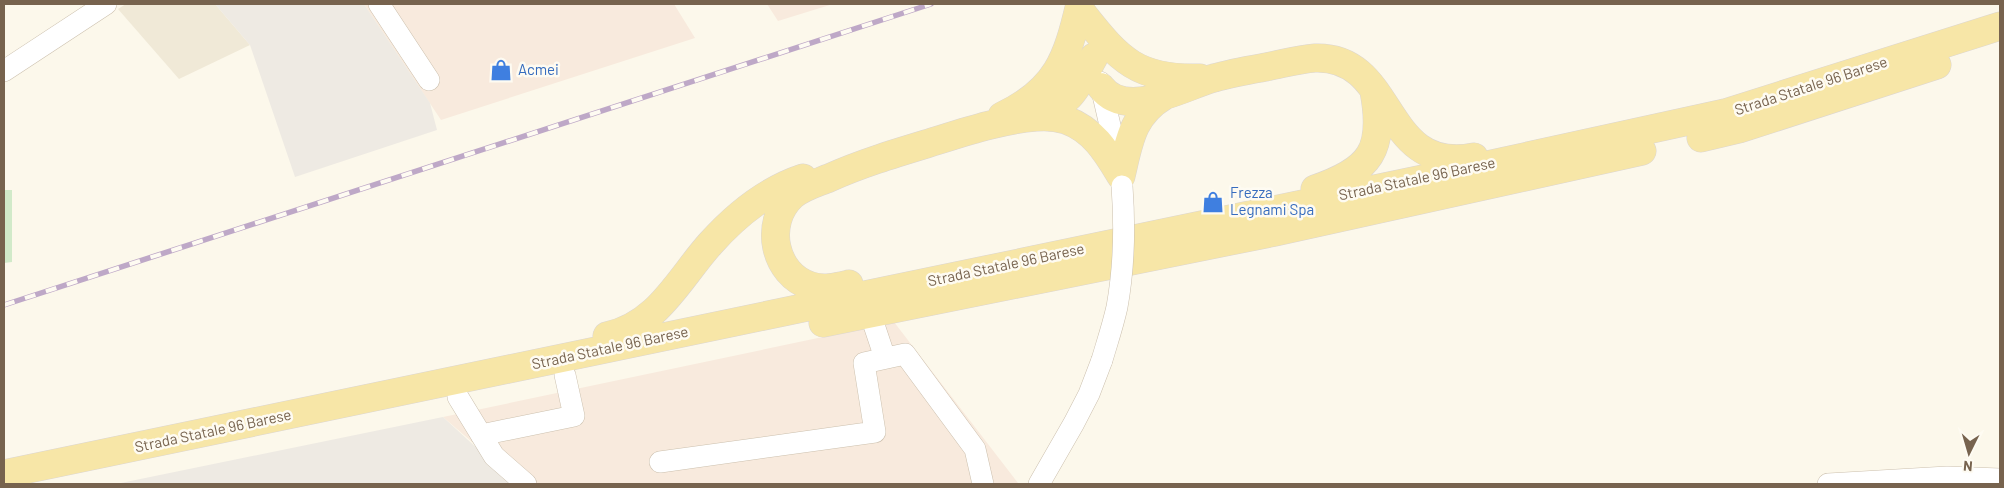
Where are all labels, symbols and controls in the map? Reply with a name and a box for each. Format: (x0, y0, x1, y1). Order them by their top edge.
street label: Strada Statale 96 Barese (1732, 52, 1889, 118)
shop icon: Acmei (488, 57, 514, 83)
place label: Acmei (518, 60, 559, 78)
street label: Strada Statale 96 Barese (1337, 153, 1497, 203)
place label: Frezza Legnami Spa (1230, 183, 1314, 218)
shop icon: Frezza Legnami Spa (1200, 189, 1226, 215)
street label: Strada Statale 96 Barese (926, 239, 1086, 289)
street label: Strada Statale 96 Barese (530, 322, 690, 372)
street label: Strada Statale 96 Barese (133, 405, 293, 455)
north arrow (1944, 428, 1994, 478)
text: N (1962, 458, 1973, 475)

